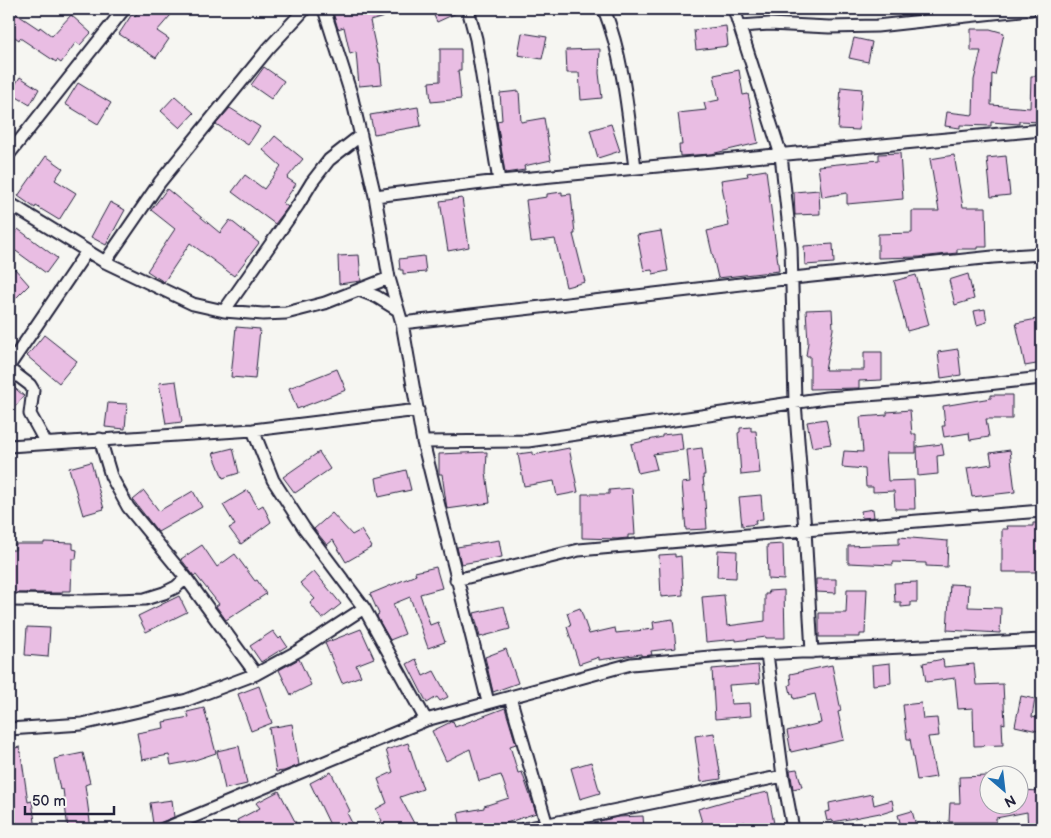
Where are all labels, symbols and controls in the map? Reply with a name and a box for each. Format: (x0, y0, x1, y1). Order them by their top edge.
north arrow (978, 766, 1028, 816)
scale bar (25, 783, 114, 815)
text: N (1001, 791, 1019, 811)
text: 50 m (32, 792, 66, 811)

